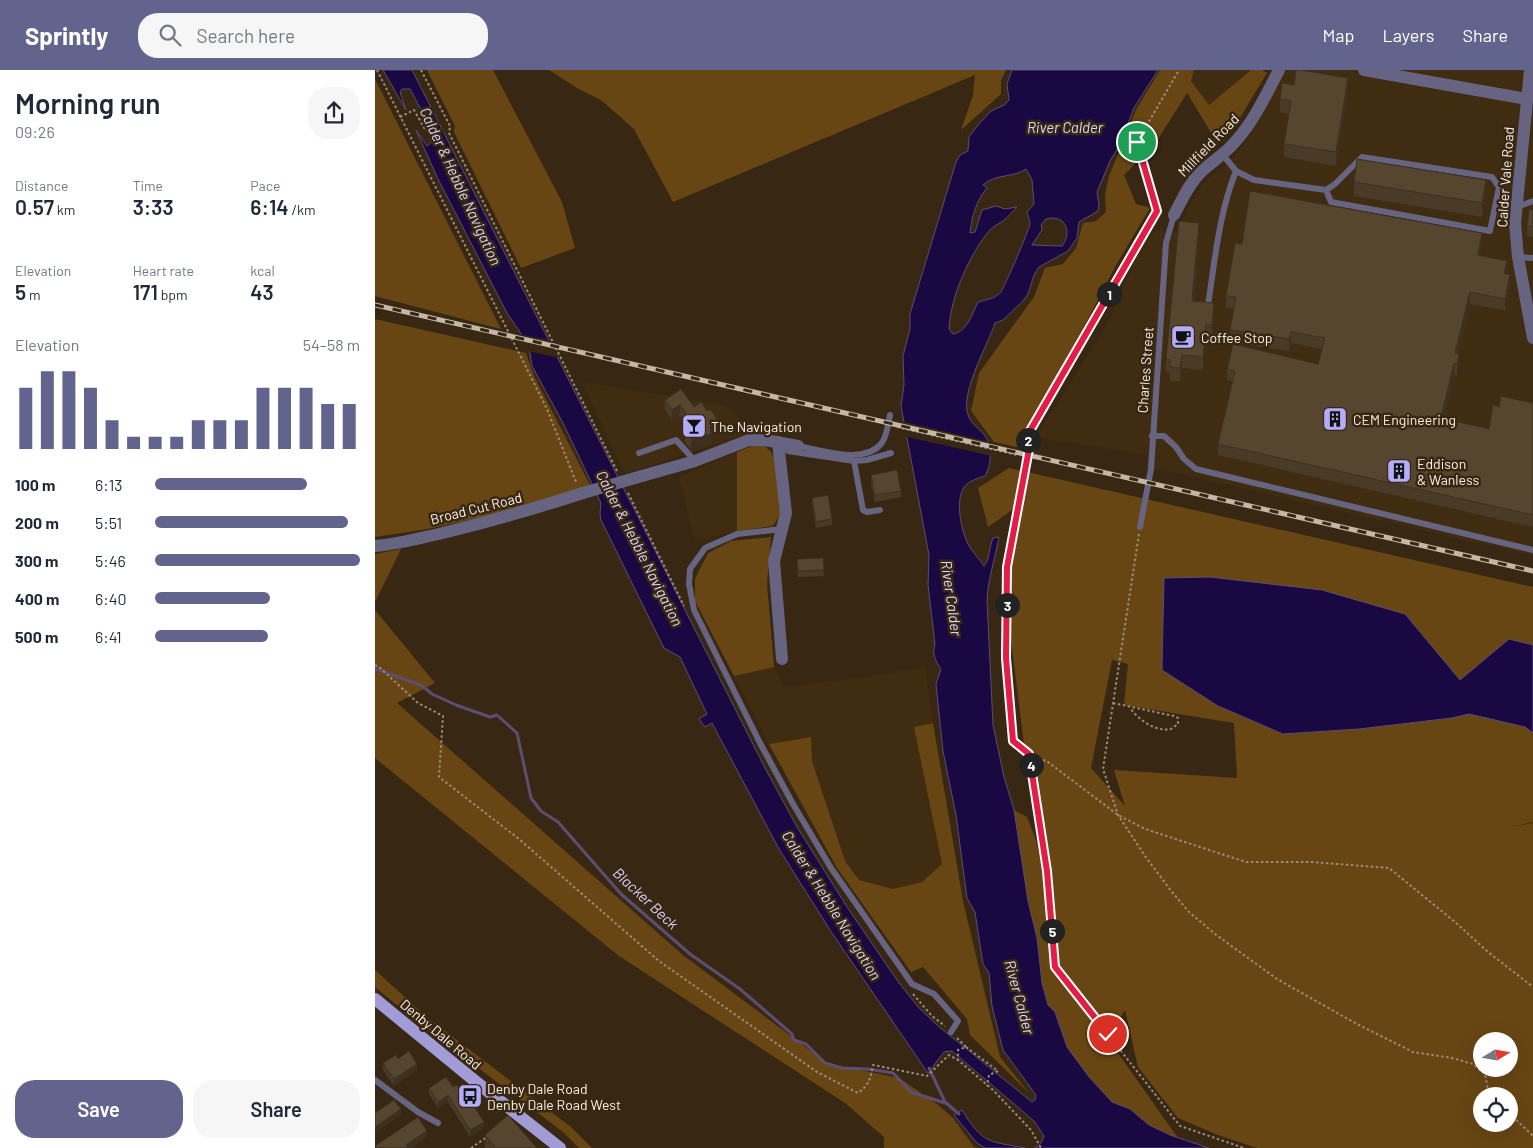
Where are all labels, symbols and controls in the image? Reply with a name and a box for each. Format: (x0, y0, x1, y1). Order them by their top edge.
search box (138, 13, 488, 58)
text: Sprintly (25, 21, 108, 50)
icon: search (156, 21, 184, 49)
text: Search here (196, 24, 295, 47)
text: Map (1322, 24, 1354, 46)
text: Layers (1382, 24, 1435, 46)
text: Share (1463, 24, 1508, 46)
text: Morning run (15, 86, 161, 120)
button: share (308, 87, 360, 139)
water label: Calder & Hebble Navigation (416, 104, 506, 268)
street label: Millfield Road (1174, 110, 1242, 180)
water label: River Calder (1027, 118, 1104, 136)
pin (1116, 121, 1158, 163)
text: 09:26 (15, 122, 55, 141)
street label: Calder Vale Road (1493, 126, 1517, 228)
icon: arrive (1123, 128, 1151, 156)
text: Distance (15, 177, 68, 194)
text: Time (133, 177, 163, 194)
text: Pace (250, 177, 280, 194)
text: 0.57 (15, 194, 54, 219)
text: 3:33 (133, 194, 174, 219)
text: 6:14 (250, 194, 289, 219)
text: km (54, 201, 75, 218)
text: /km (289, 201, 316, 218)
text: Elevation (15, 262, 71, 279)
text: Heart rate (133, 262, 194, 279)
text: kcal (250, 262, 275, 279)
text: 5 (15, 279, 26, 304)
text: 171 (133, 279, 158, 304)
text: 43 (250, 279, 274, 304)
pin: 1 (1097, 282, 1121, 306)
text: m (26, 286, 41, 303)
text: bpm (158, 286, 188, 303)
text: 1 (1107, 286, 1112, 303)
cafe icon: Coffee Stop (1170, 324, 1196, 350)
street label: Charles Street (1133, 326, 1157, 414)
place label: Coffee Stop (1201, 329, 1272, 346)
text: Elevation (15, 335, 79, 354)
text: 54–58 m (303, 335, 360, 354)
building icon: CEM Engineering (1322, 406, 1348, 432)
place label: CEM Engineering (1353, 411, 1456, 428)
bar icon: The Navigation (681, 413, 707, 439)
place label: The Navigation (711, 418, 802, 435)
pin: 2 (1015, 428, 1041, 452)
text: 2 (1025, 432, 1032, 449)
place label: Eddison & Wanless (1417, 455, 1479, 488)
building icon: Eddison & Wanless (1386, 458, 1412, 484)
water label: Calder & Hebble Navigation (593, 467, 687, 629)
text: 100 m (15, 475, 55, 494)
text: 6:13 (95, 475, 123, 494)
street label: Broad Cut Road (428, 488, 524, 528)
text: 200 m (15, 513, 59, 532)
text: 5:51 (95, 513, 122, 532)
text: 300 m (15, 551, 58, 570)
text: 5:46 (95, 551, 126, 570)
water label: River Calder (938, 559, 966, 638)
text: 400 m (15, 589, 59, 608)
text: 6:40 (95, 589, 127, 608)
pin: 3 (995, 592, 1019, 618)
text: 3 (1004, 597, 1011, 614)
text: 500 m (15, 627, 58, 646)
text: 6:41 (95, 627, 122, 646)
pin: 4 (1019, 752, 1043, 778)
text: 4 (1027, 757, 1036, 774)
water label: Calder & Hebble Navigation (779, 827, 885, 983)
water label: Blacker Beck (610, 863, 683, 933)
pin: 5 (1039, 918, 1065, 944)
text: 5 (1049, 923, 1056, 940)
water label: River Calder (1001, 958, 1039, 1037)
street label: Denby Dale Road (397, 995, 485, 1073)
pin (1087, 1013, 1129, 1055)
icon: check (1094, 1020, 1122, 1048)
north arrow (1473, 1032, 1517, 1078)
map controls (1473, 1032, 1518, 1132)
button: Save (15, 1080, 183, 1138)
button: Share (193, 1080, 360, 1138)
place label: Denby Dale Road Denby Dale Road West (487, 1080, 621, 1113)
bus stop icon: Denby Dale Road Denby Dale Road West (457, 1083, 483, 1109)
button: locate (1473, 1087, 1518, 1132)

